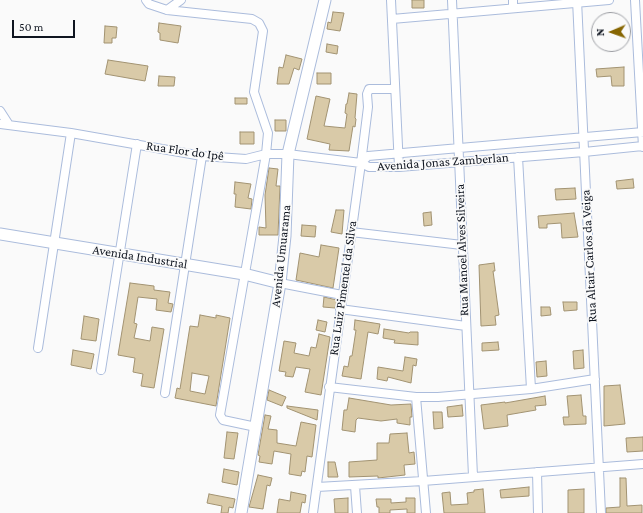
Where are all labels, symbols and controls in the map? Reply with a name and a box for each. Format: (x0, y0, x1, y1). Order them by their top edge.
scale bar (14, 12, 77, 38)
north arrow (591, 12, 631, 52)
text: 50 m (19, 20, 43, 34)
text: N (594, 28, 606, 36)
street label: Rua Flor do Ipê (145, 138, 225, 164)
street label: Avenida Jonas Zamberlan (377, 150, 509, 174)
street label: Rua Manoel Alves Silveira (452, 184, 472, 316)
street label: Rua Altair Carlos da Veiga (578, 189, 600, 323)
street label: Avenida Umuarama (268, 204, 294, 308)
street label: Rua Luiz Pimentel da Silva (326, 220, 360, 356)
street label: Avenida Industrial (91, 242, 189, 272)

